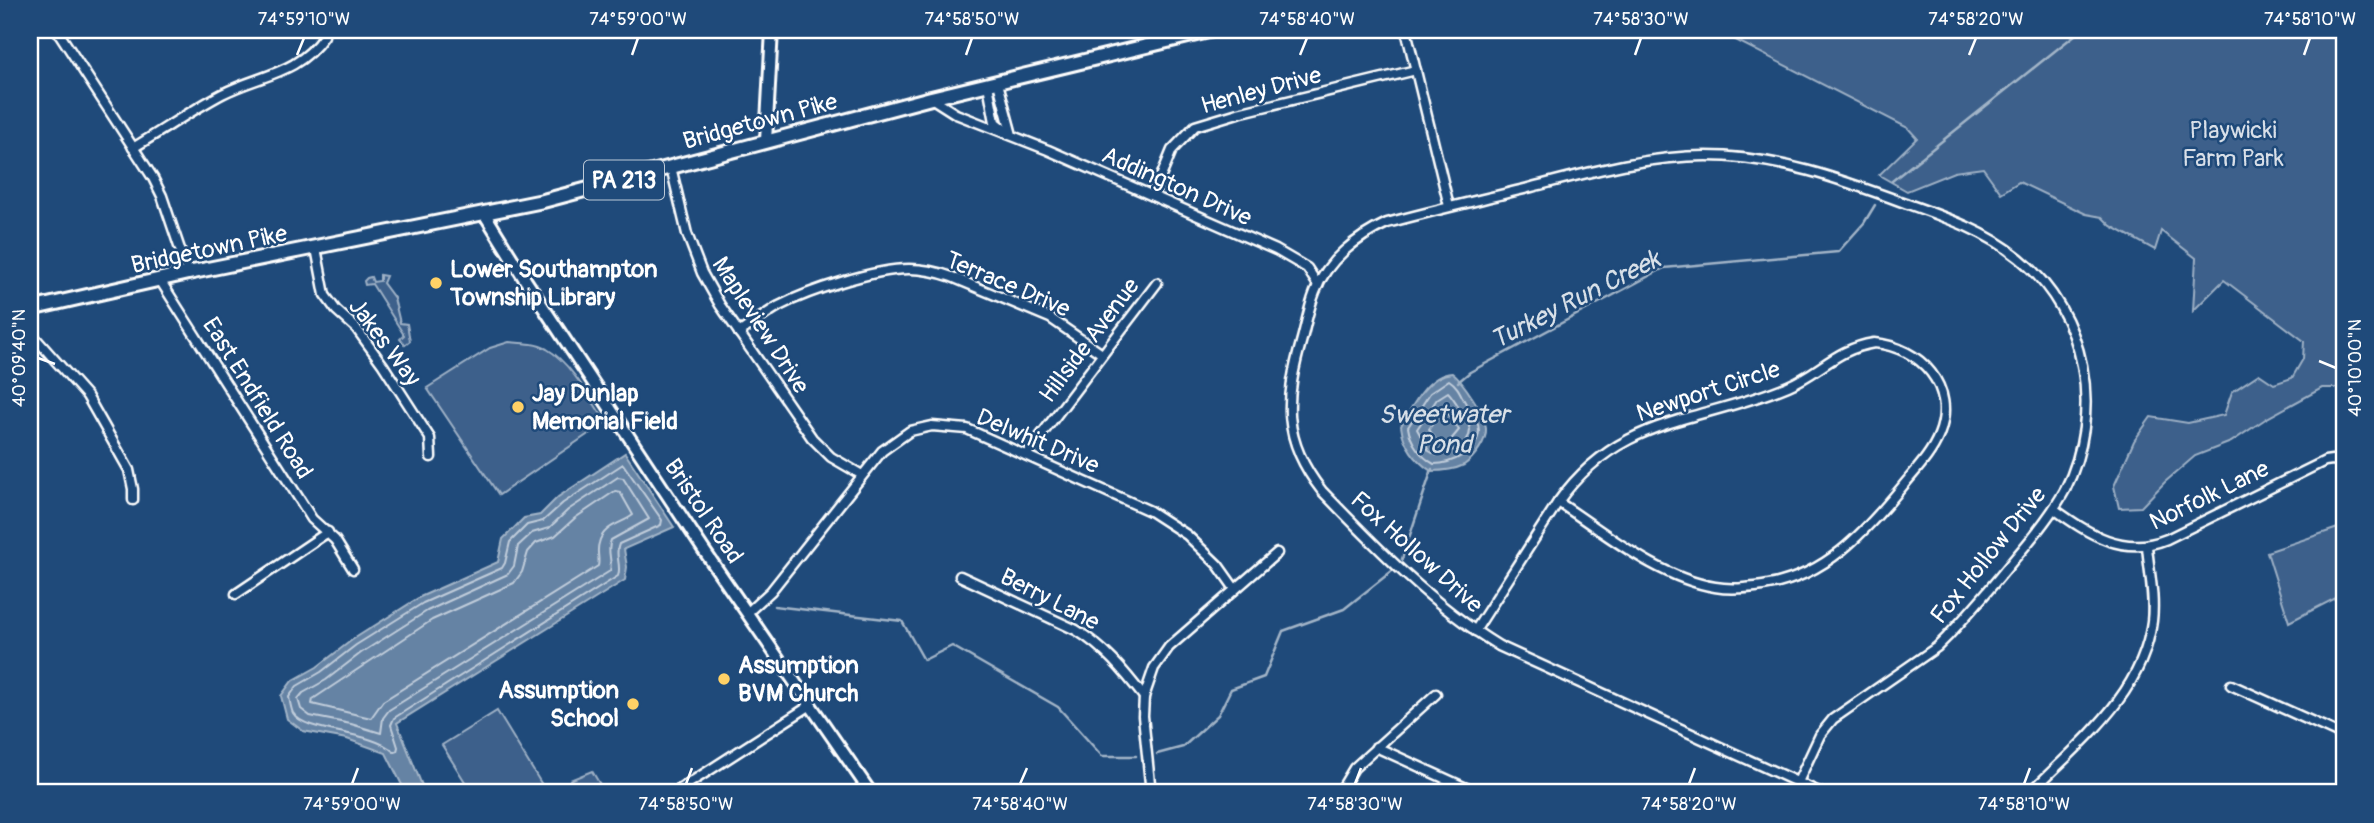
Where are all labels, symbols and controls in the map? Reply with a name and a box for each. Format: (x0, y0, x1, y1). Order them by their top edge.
text: 74°59'10"W (258, 8, 350, 31)
text: 74°59'00"W (589, 8, 687, 31)
text: 74°58'50"W (925, 8, 1019, 31)
text: 74°58'40"W (1259, 8, 1355, 31)
text: 74°58'30"W (1593, 8, 1689, 31)
text: 74°58'20"W (1928, 8, 2024, 31)
text: 74°58'10"W (2264, 8, 2356, 31)
street label: Henley Drive (1198, 60, 1325, 120)
street label: Bridgetown Pike (680, 87, 841, 156)
park label: Playwicki Farm Park (2182, 116, 2284, 173)
street label: Addington Drive (1097, 140, 1256, 233)
road number: PA 213 (584, 160, 664, 200)
street label: Bridgetown Pike (129, 219, 290, 280)
water label: Turkey Run Creek (1485, 242, 1668, 356)
street label: Terrace Drive (941, 245, 1075, 324)
street label: Mapleview Drive (706, 252, 816, 399)
place label: Lower Southampton Township Library (449, 255, 658, 312)
street label: Hillside Avenue (1033, 272, 1146, 408)
marker: Lower Southampton Township Library (428, 275, 444, 291)
street label: Jakes Way (342, 293, 427, 392)
text: 40°09'40"N (8, 309, 31, 407)
street label: East Endfield Road (196, 312, 319, 485)
text: 40°10'00"N (2344, 319, 2367, 417)
street label: Newport Circle (1633, 355, 1784, 428)
place label: Jay Dunlap Memorial Field (532, 379, 678, 436)
marker: Jay Dunlap Memorial Field (510, 399, 526, 415)
water label: Sweetwater Pond (1379, 399, 1513, 461)
street label: Delwhit Drive (972, 403, 1104, 480)
street label: Bristol Road (658, 453, 749, 569)
street label: Norfolk Lane (2145, 454, 2274, 537)
street label: Fox Hollow Drive (1924, 481, 2053, 630)
street label: Fox Hollow Drive (1345, 485, 1489, 619)
street label: Berry Lane (995, 562, 1104, 637)
place label: Assumption BVM Church (738, 651, 859, 708)
marker: Assumption BVM Church (716, 671, 732, 687)
place label: Assumption School (498, 676, 619, 733)
marker: Assumption School (625, 696, 641, 712)
text: 74°59'00"W (303, 793, 401, 816)
text: 74°58'50"W (639, 793, 733, 816)
text: 74°58'40"W (972, 793, 1068, 816)
text: 74°58'30"W (1307, 793, 1403, 816)
text: 74°58'20"W (1641, 793, 1737, 816)
text: 74°58'10"W (1978, 793, 2070, 816)

